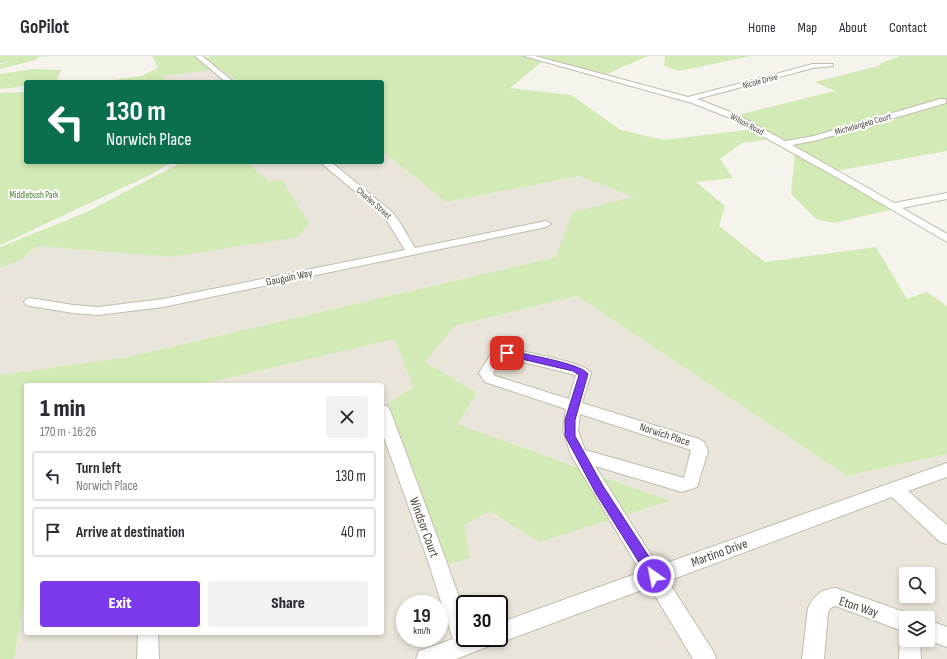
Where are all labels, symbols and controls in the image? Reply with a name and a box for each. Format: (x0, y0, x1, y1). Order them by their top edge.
text: GoPilot (20, 16, 69, 39)
text: Home (748, 19, 776, 36)
text: Map (798, 19, 817, 36)
text: About (839, 19, 867, 36)
text: Contact (889, 19, 927, 36)
street label: Nicole Drive (741, 71, 779, 91)
text: 130 m (106, 95, 166, 128)
icon: left (40, 96, 92, 148)
street label: Wilson Road (728, 111, 766, 138)
street label: Michelangelo Court (834, 111, 893, 138)
text: Norwich Place (106, 129, 192, 150)
street label: Charles Street (354, 185, 394, 222)
park label: Middlebush Park (10, 190, 59, 201)
street label: Gauguin Way (265, 266, 314, 289)
pin (490, 336, 524, 370)
icon: arrive (496, 342, 518, 364)
text: 1 min (40, 394, 86, 423)
button: close (326, 396, 368, 438)
street label: Norwich Place (638, 420, 692, 449)
text: 170 m · 16:26 (40, 424, 96, 440)
text: Turn left (76, 459, 121, 478)
icon: left (42, 465, 64, 487)
text: 130 m (336, 467, 366, 486)
text: Norwich Place (76, 478, 138, 494)
street label: Windsor Court (406, 495, 442, 560)
icon: arrive (42, 521, 64, 543)
text: Arrive at destination (76, 523, 185, 542)
text: 40 m (341, 523, 366, 542)
street label: Martino Drive (689, 535, 750, 571)
position arrow (633, 555, 675, 597)
map controls (899, 567, 935, 647)
button: search (899, 567, 935, 603)
button: Exit (40, 581, 200, 627)
button: Share (208, 581, 368, 627)
street label: Eton Way (837, 593, 880, 621)
speed limit sign: 30 (456, 595, 508, 647)
text: 19 (413, 604, 431, 628)
button: layers (899, 611, 935, 647)
text: km/h (413, 625, 431, 637)

